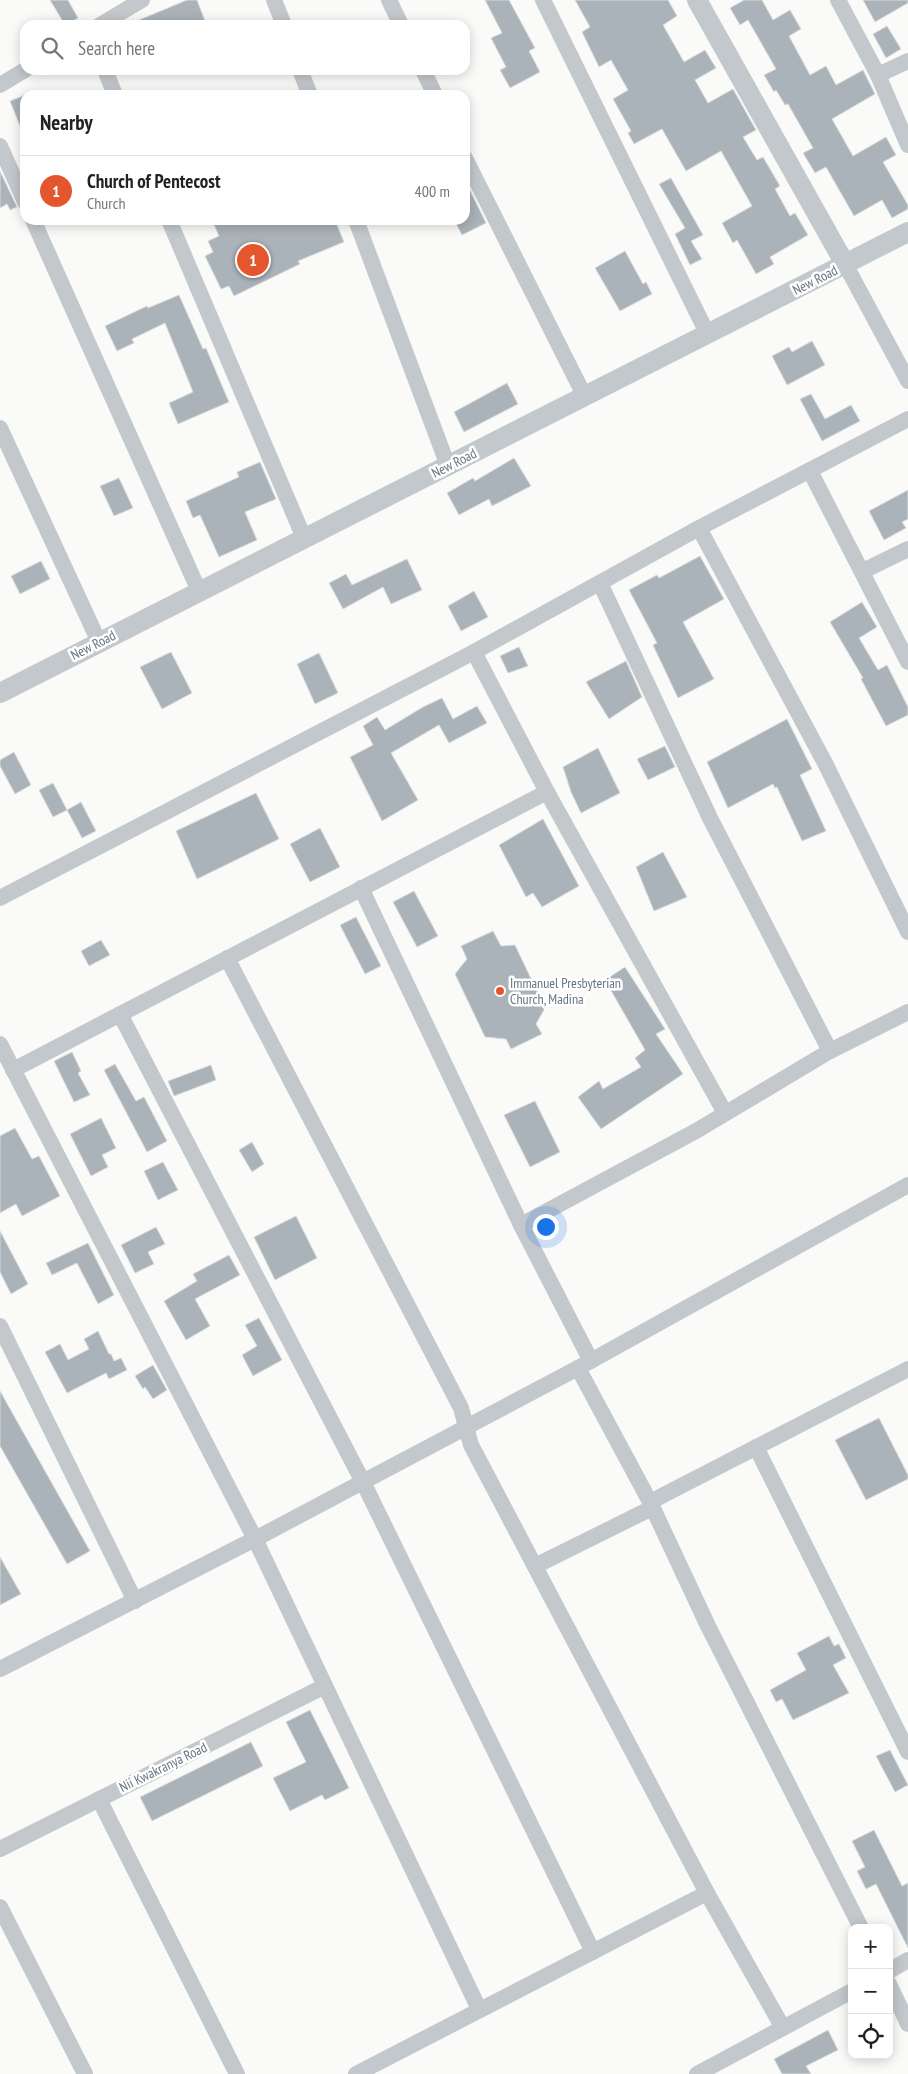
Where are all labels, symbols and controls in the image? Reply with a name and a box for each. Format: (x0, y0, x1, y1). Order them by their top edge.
search box (20, 20, 470, 75)
icon: search (38, 34, 66, 62)
text: Search here (78, 36, 155, 60)
text: Nearby (40, 109, 93, 136)
text: Church of Pentecost (87, 169, 220, 193)
text: 1 (52, 181, 60, 201)
text: 400 m (415, 181, 450, 201)
text: Church (87, 193, 125, 213)
pin: 1 (237, 241, 269, 279)
street label: New Road (790, 261, 840, 299)
street label: New Road (429, 444, 479, 482)
street label: New Road (68, 626, 118, 664)
place label: Immanuel Presbyterian Church, Madina (510, 974, 621, 1008)
marker: Immanuel Presbyterian Church, Madina (494, 985, 506, 997)
your location (533, 1214, 559, 1240)
street label: Nii Kwakranya Road (116, 1738, 210, 1796)
map controls (848, 1924, 893, 2059)
button: + (848, 1924, 893, 1969)
button: − (848, 1969, 893, 2014)
button: locate (848, 2014, 893, 2059)

